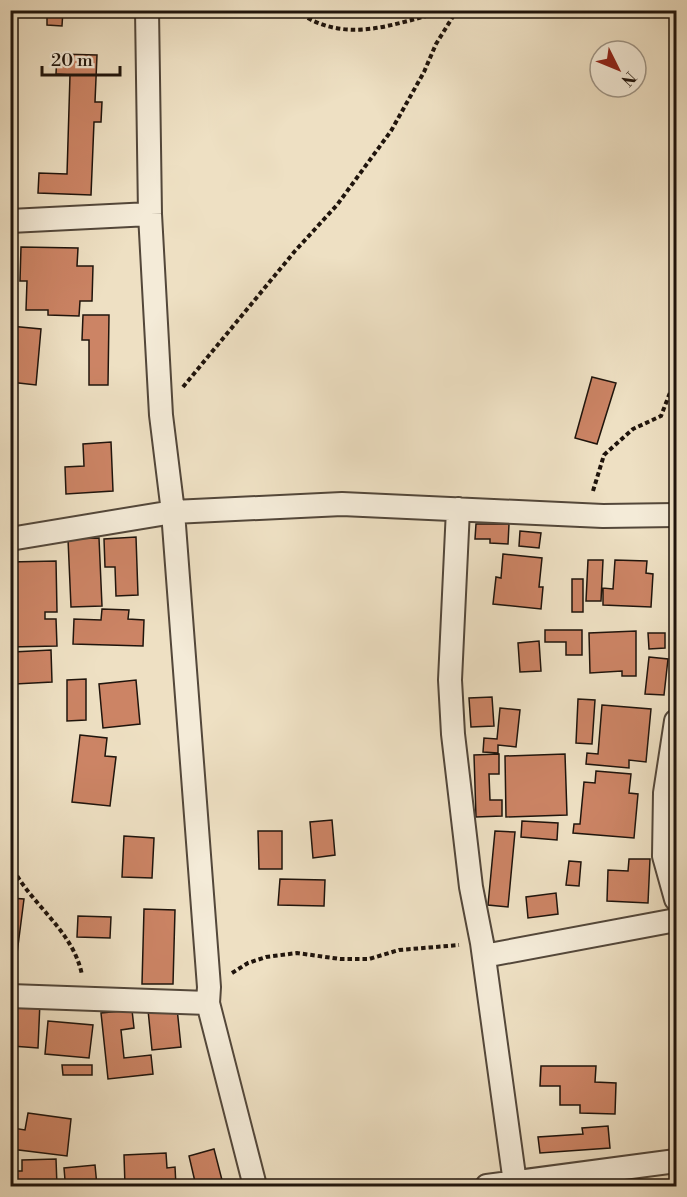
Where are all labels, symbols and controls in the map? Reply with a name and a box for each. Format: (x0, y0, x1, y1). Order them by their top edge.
scale bar (42, 39, 120, 77)
north arrow (588, 39, 648, 99)
text: 20 m (51, 49, 93, 72)
text: N (616, 67, 640, 90)

